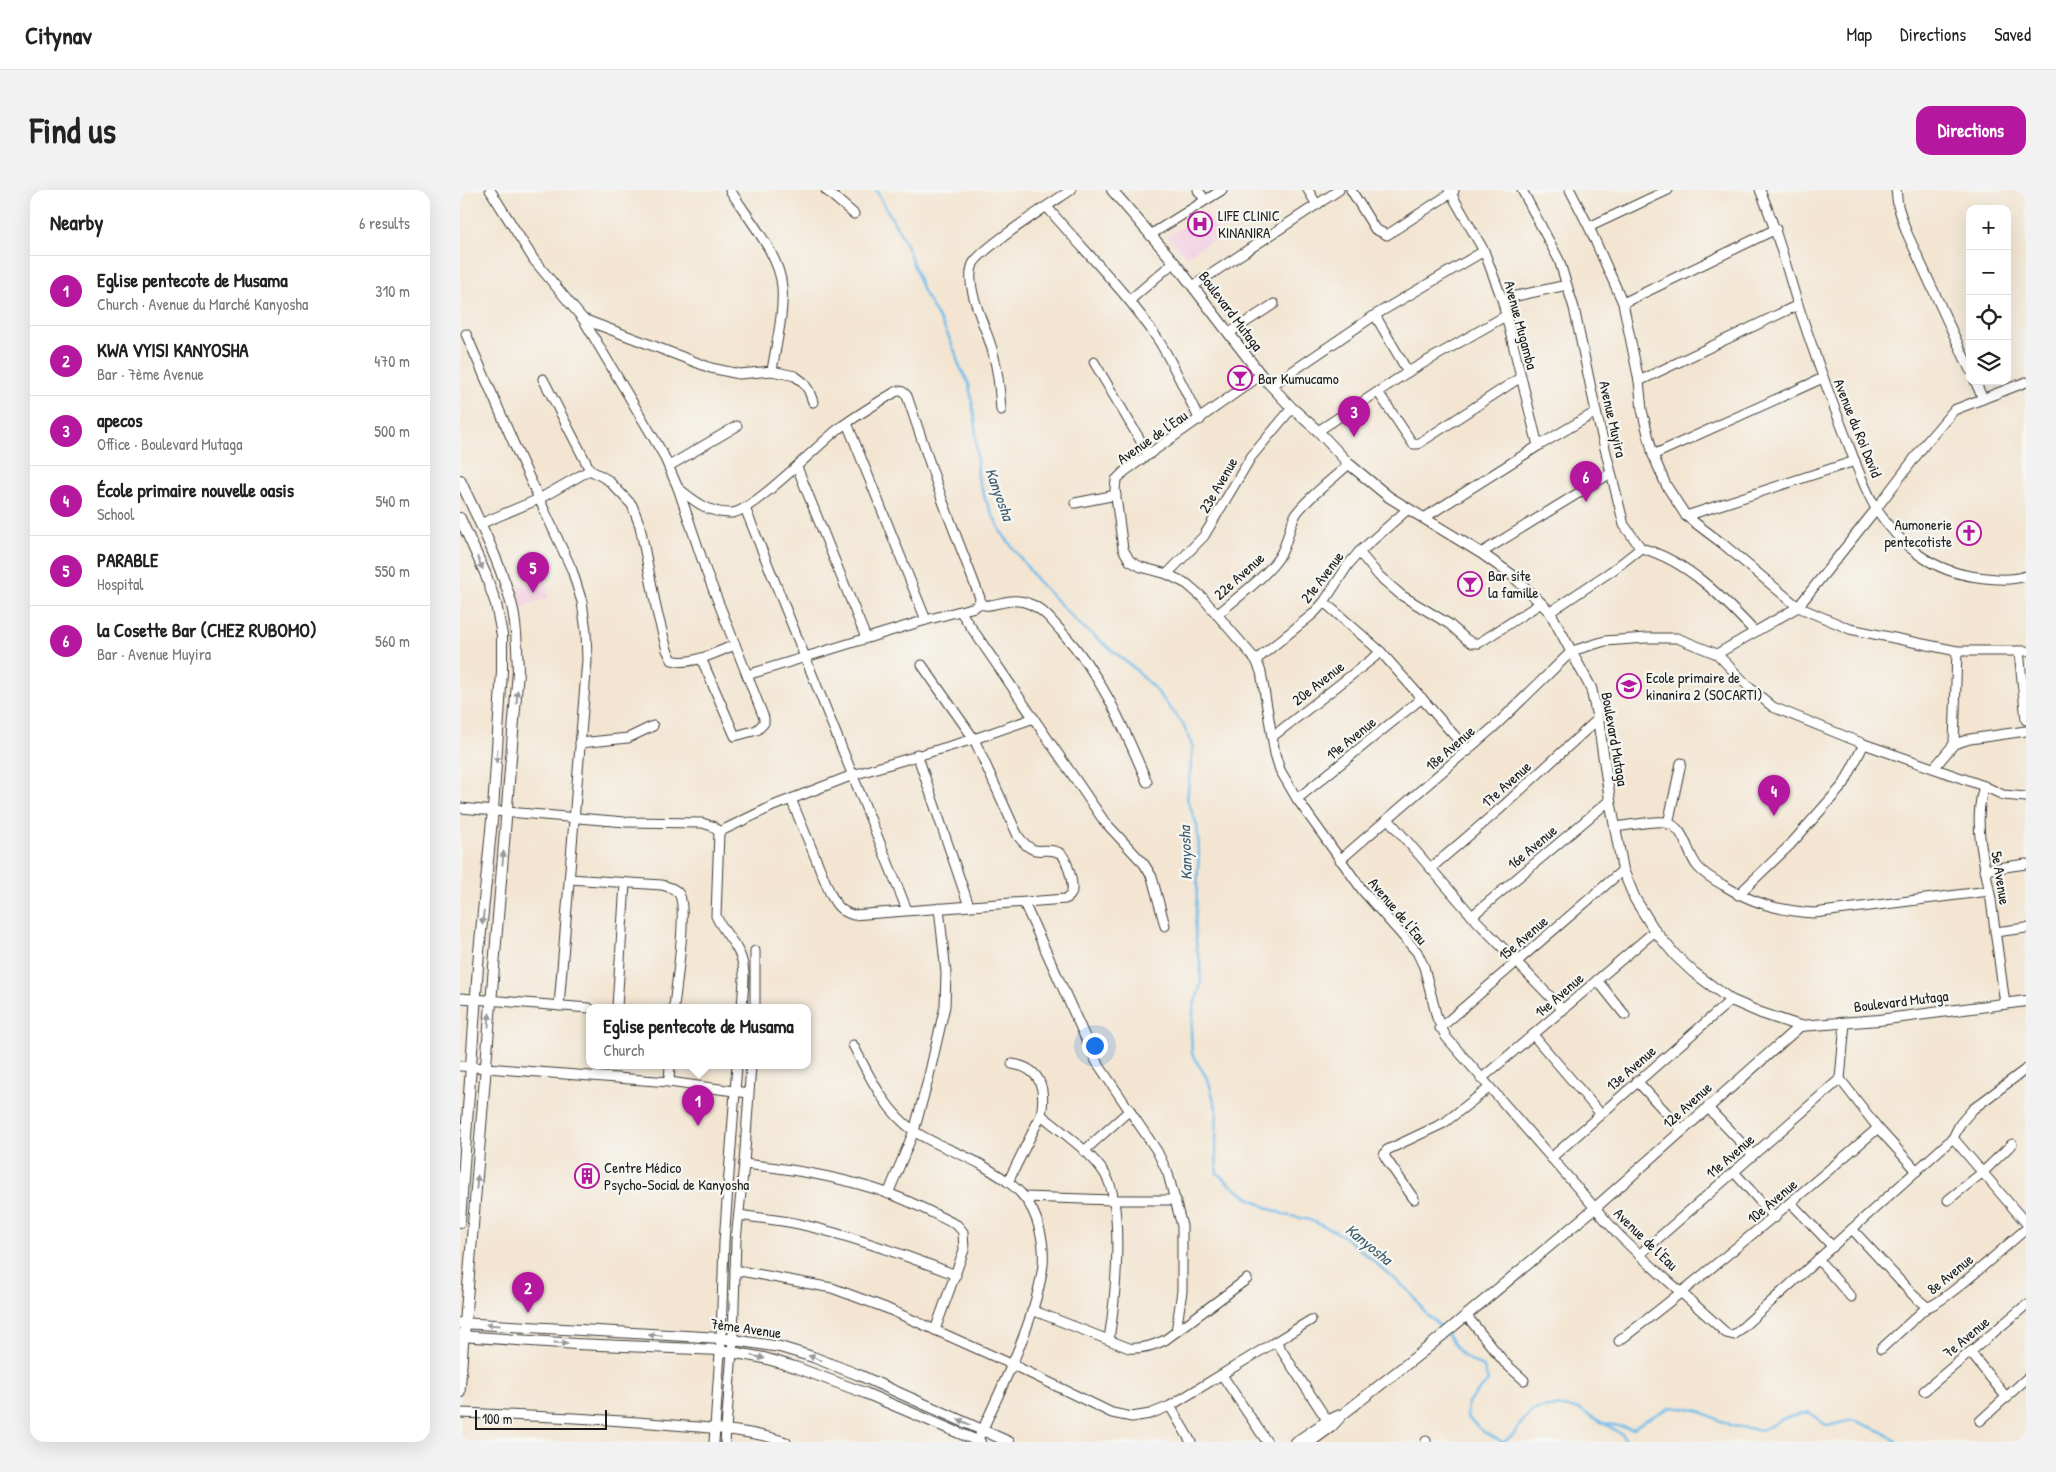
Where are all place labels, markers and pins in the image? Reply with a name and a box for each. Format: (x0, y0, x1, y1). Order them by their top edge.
place label: LIFE CLINIC KINANIRA (1218, 205, 1280, 243)
hospital icon: LIFE CLINIC KINANIRA (1187, 211, 1213, 237)
bar icon: Bar Kumucamo (1227, 365, 1253, 391)
place label: Bar Kumucamo (1258, 368, 1339, 389)
pin: 3 (1338, 396, 1370, 437)
pin: 6 (1570, 461, 1602, 502)
place label: Aumonerie pentecotiste (1884, 514, 1952, 552)
church icon: Aumonerie pentecotiste (1956, 520, 1982, 546)
pin: 5 (517, 552, 549, 593)
place label: Bar site la famille (1488, 565, 1539, 603)
bar icon: Bar site la famille (1457, 571, 1483, 597)
place label: Ecole primaire de kinanira 2 (SOCARTI) (1646, 667, 1763, 705)
school or university icon: Ecole primaire de kinanira 2 (SOCARTI) (1616, 673, 1642, 699)
pin: 4 (1758, 775, 1790, 816)
pin: 1 (682, 1085, 714, 1126)
place label: Centre Médico Psycho-Social de Kanyosha (604, 1157, 749, 1195)
building icon: Centre Médico Psycho-Social de Kanyosha (574, 1163, 600, 1189)
pin: 2 (512, 1272, 544, 1313)

